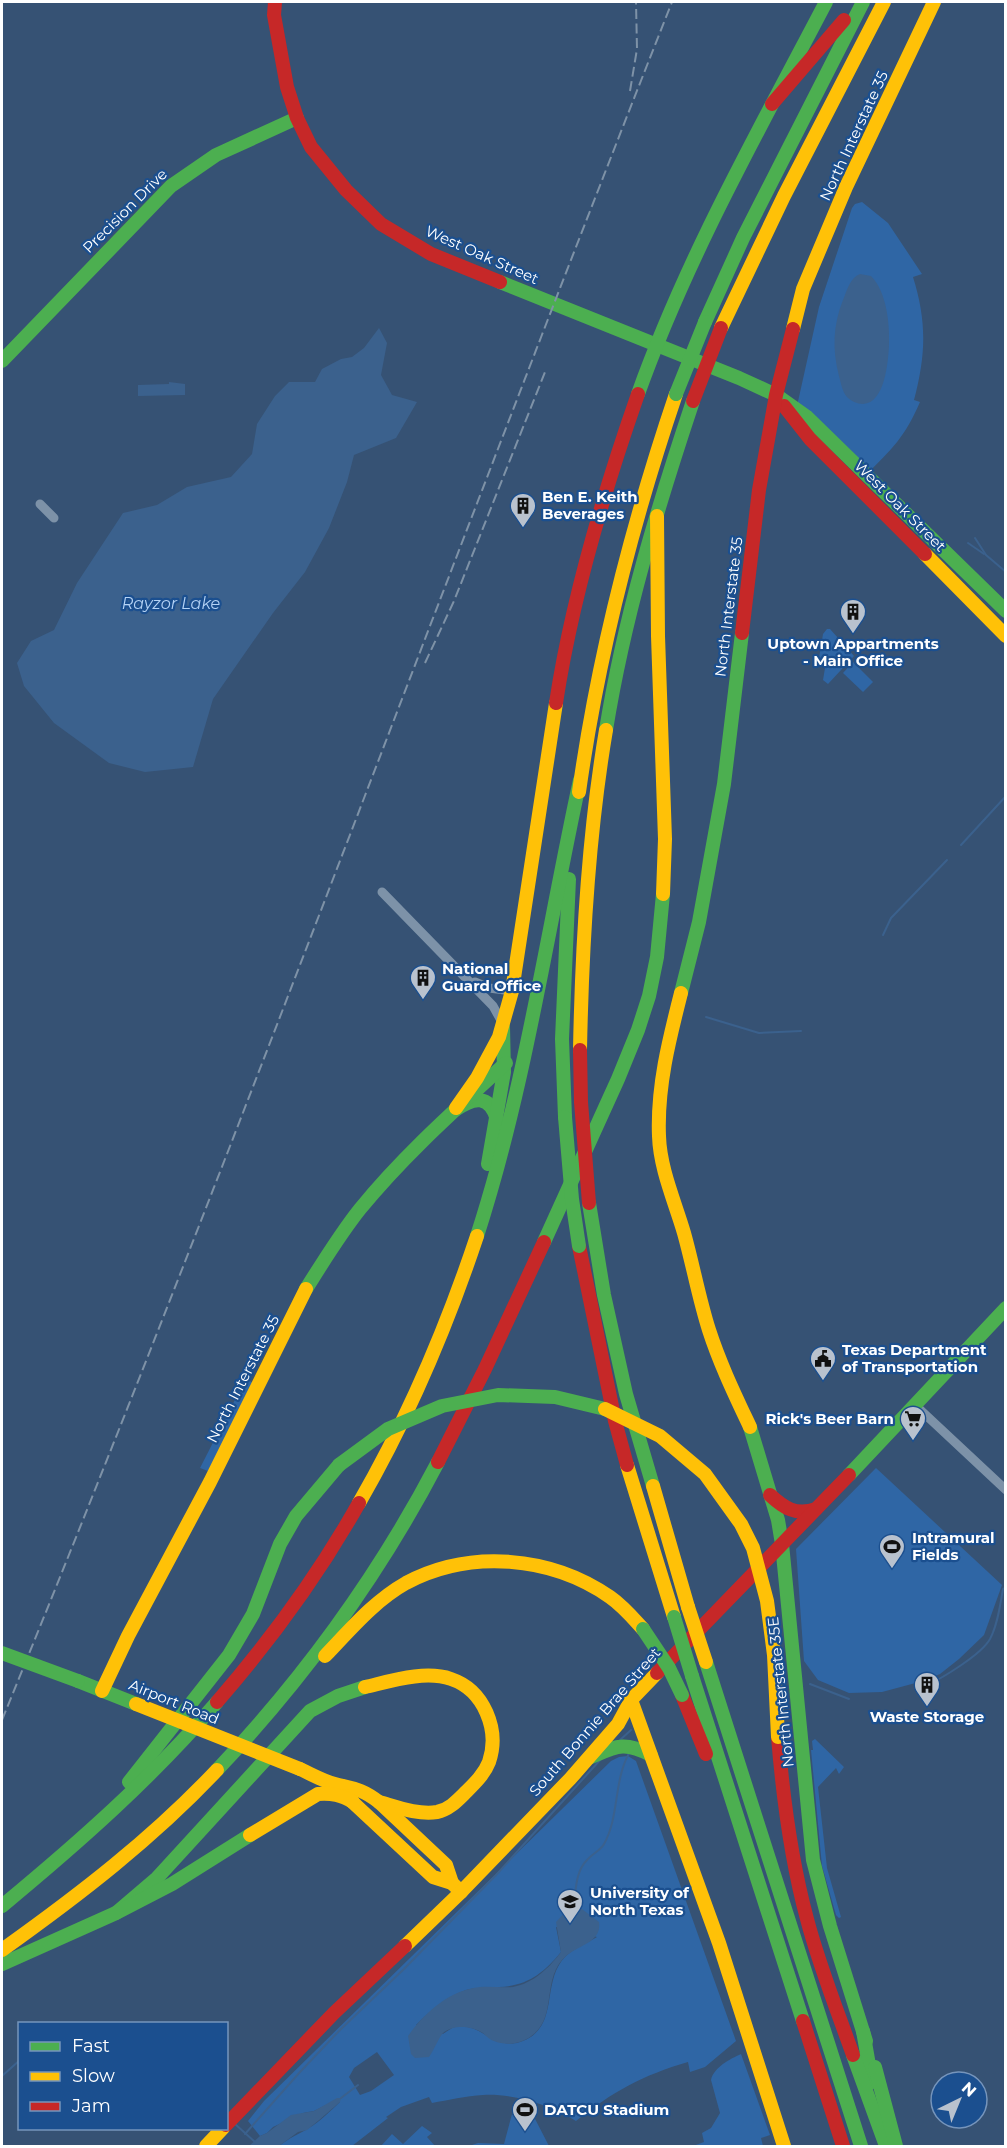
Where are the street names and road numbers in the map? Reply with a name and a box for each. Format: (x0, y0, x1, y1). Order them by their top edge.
street label: North Interstate 35 (815, 68, 892, 204)
street label: Precision Drive (78, 164, 171, 257)
street label: West Oak Street (423, 221, 542, 288)
street label: West Oak Street (851, 456, 950, 555)
street label: North Interstate 35 (710, 536, 747, 678)
street label: North Interstate 35 (202, 1312, 283, 1446)
street label: North Interstate 35E (763, 1616, 798, 1768)
street label: South Bonnie Brae Street (525, 1643, 664, 1800)
street label: Airport Road (126, 1675, 222, 1728)

